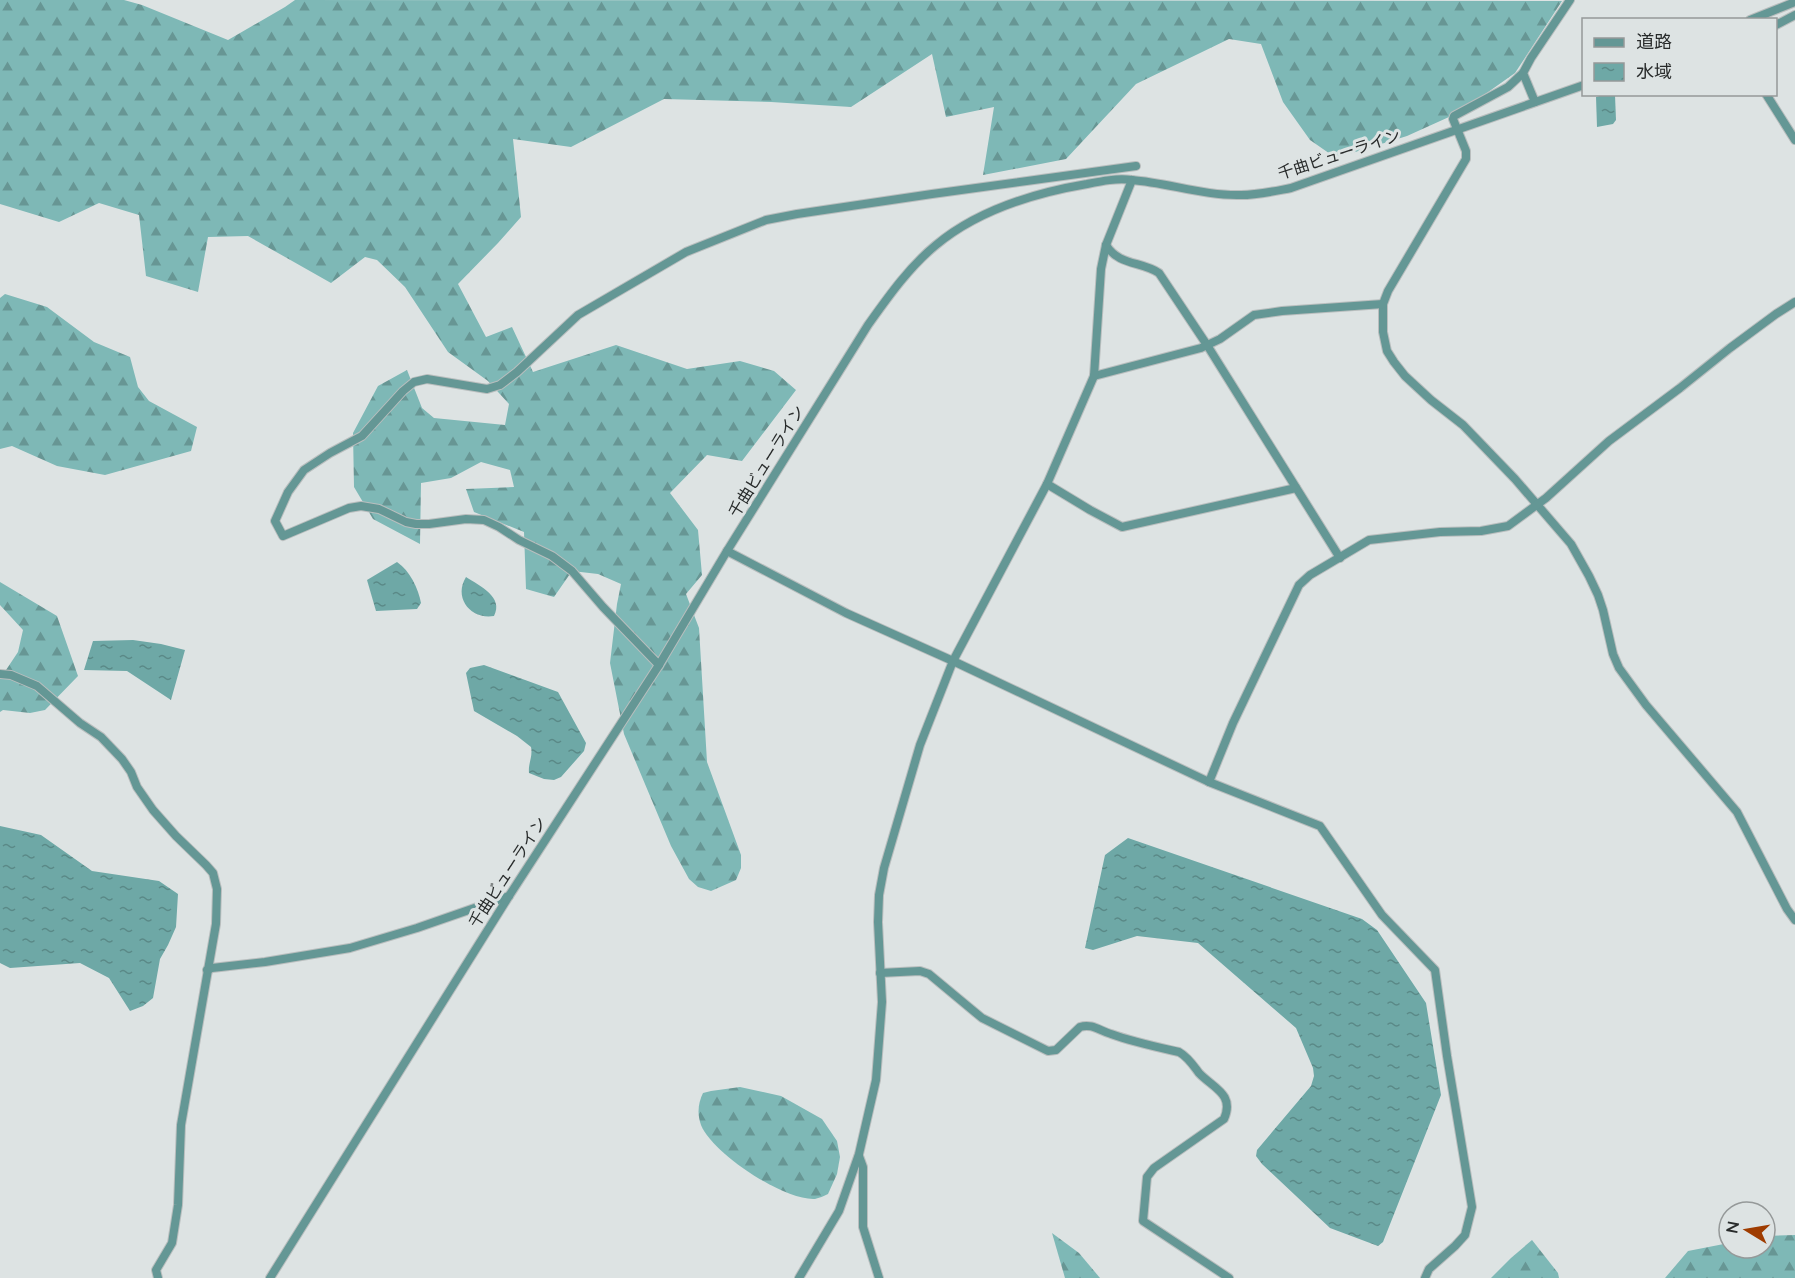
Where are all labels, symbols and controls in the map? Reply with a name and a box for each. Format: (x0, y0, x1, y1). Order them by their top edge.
legend (1582, 18, 1777, 96)
text: 道路 (1636, 30, 1672, 53)
text: 水域 (1636, 60, 1672, 83)
street label: 千曲ビューライン (1275, 125, 1403, 183)
street label: 千曲ビューライン (724, 401, 808, 521)
street label: 千曲ビューライン (464, 813, 550, 931)
north arrow (1717, 1200, 1777, 1260)
text: N (1721, 1219, 1743, 1235)

